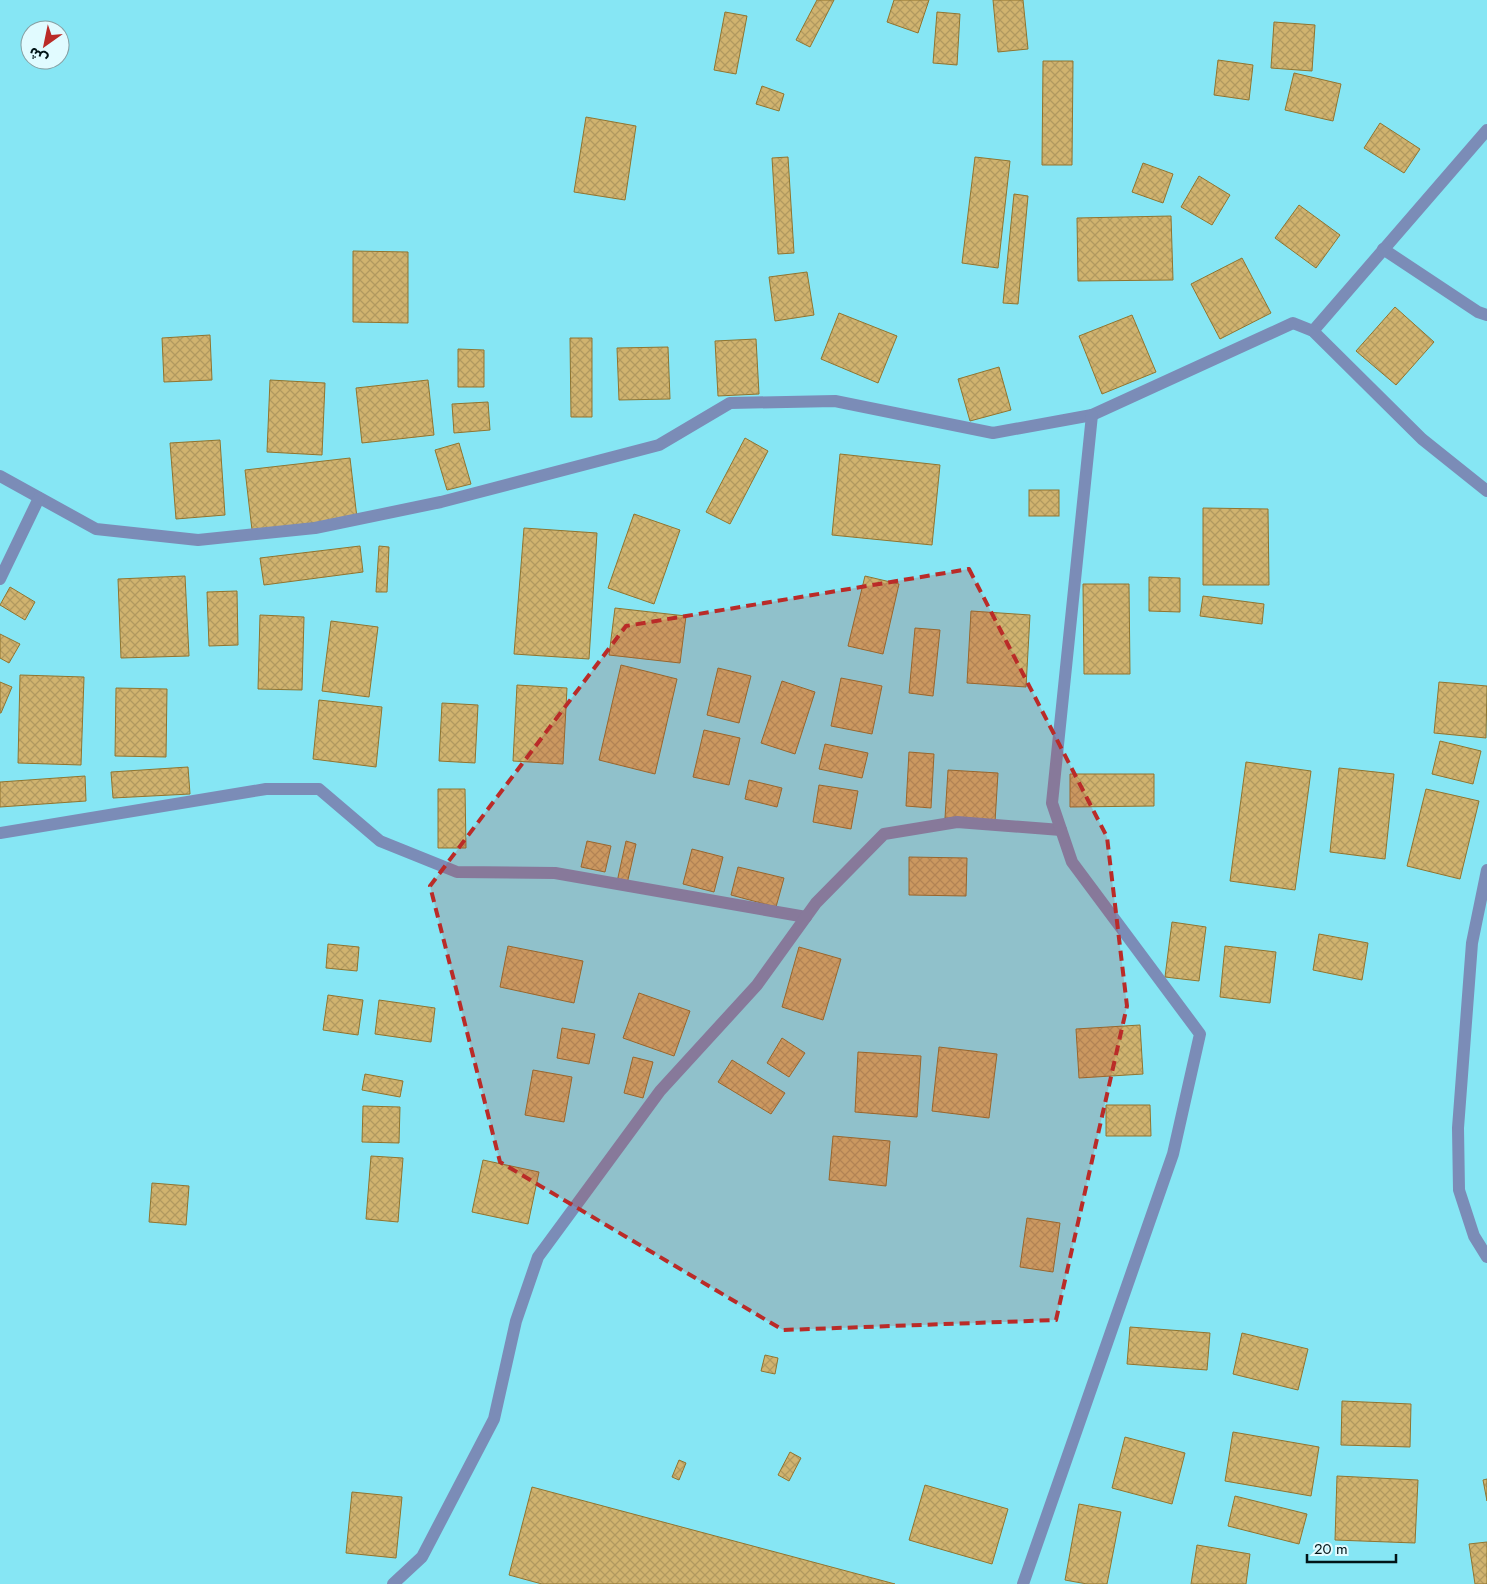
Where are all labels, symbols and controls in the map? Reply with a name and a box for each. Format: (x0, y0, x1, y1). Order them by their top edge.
north arrow (20, 20, 70, 70)
text: ش (24, 42, 51, 70)
scale bar (1307, 1532, 1396, 1564)
text: 20 m (1314, 1538, 1348, 1560)

